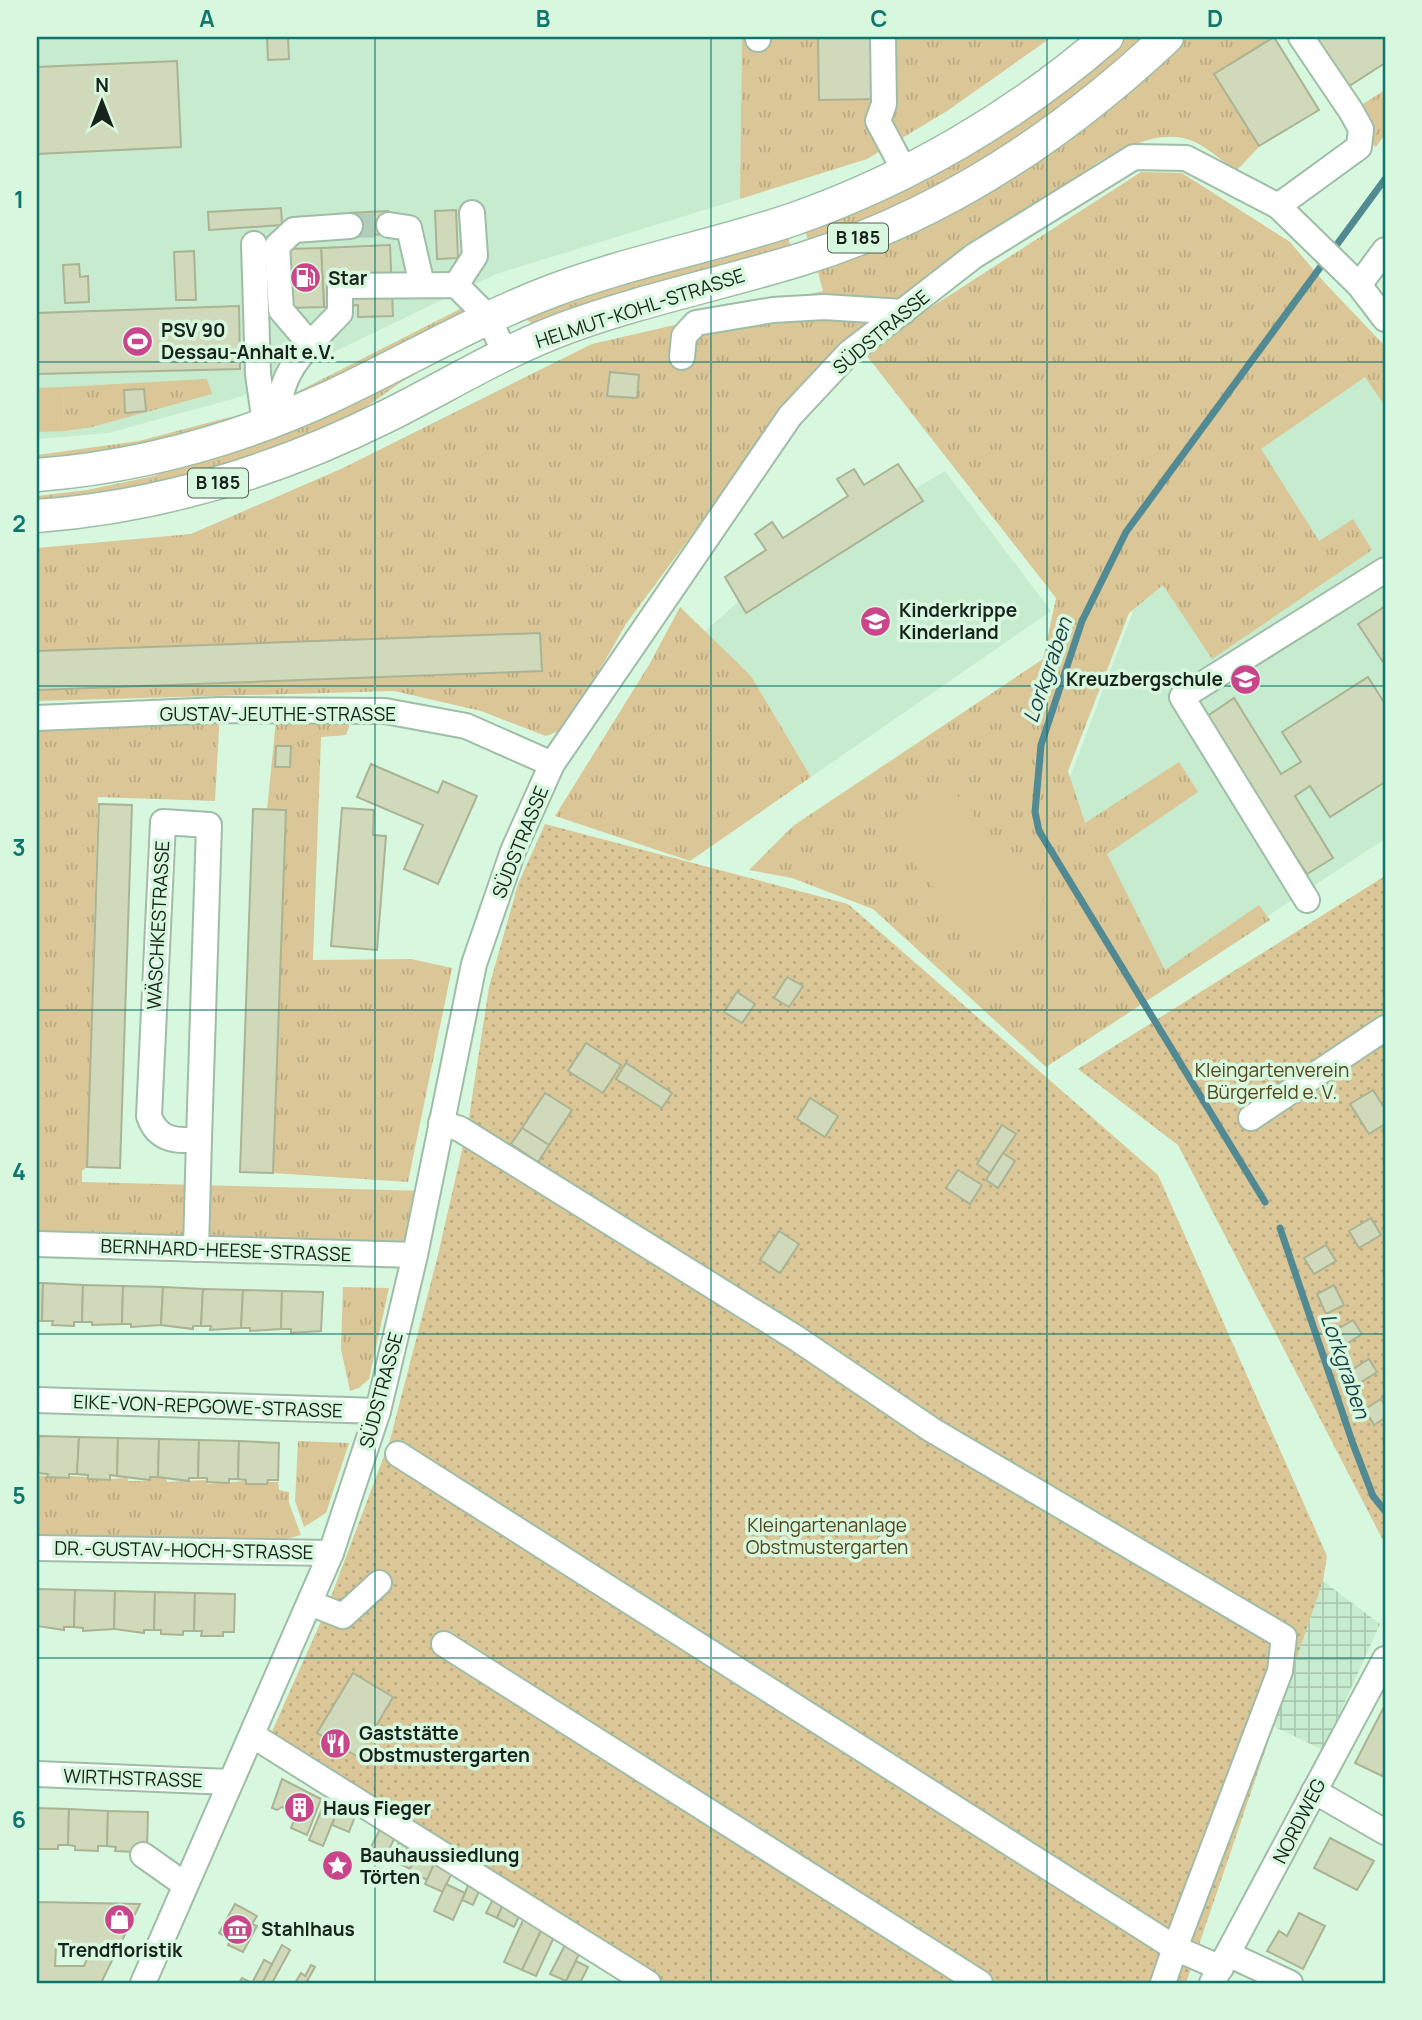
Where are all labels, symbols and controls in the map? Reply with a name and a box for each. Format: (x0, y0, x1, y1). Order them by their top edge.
text: A (199, 2, 215, 34)
text: B (536, 2, 550, 34)
text: C (871, 2, 888, 34)
text: D (1207, 2, 1223, 34)
north arrow (66, 66, 136, 136)
text: N (95, 72, 109, 98)
text: 1 (14, 183, 24, 215)
road number: B 185 (828, 224, 888, 252)
fuel station icon: Star (288, 261, 322, 295)
street label: HELMUT-KOHL-STRASSE (532, 262, 748, 354)
place label: Star (328, 265, 368, 291)
street label: SÜDSTRASSE (827, 284, 935, 380)
place label: PSV 90 Dessau-Anhalt e.V. (161, 317, 335, 365)
sports icon: PSV 90 Dessau-Anhalt e.V. (121, 324, 155, 358)
road number: B 185 (188, 468, 248, 498)
text: 2 (12, 507, 26, 539)
place label: Kinderkrippe Kinderland (899, 597, 1017, 645)
school or university icon: Kinderkrippe Kinderland (859, 604, 893, 638)
water label: Lorkgraben (1016, 612, 1079, 726)
school or university icon: Kreuzbergschule (1229, 662, 1263, 696)
place label: Kreuzbergschule (1066, 666, 1223, 692)
street label: GUSTAV-JEUTHE-STRASSE (160, 701, 396, 727)
street label: SÜDSTRASSE (486, 782, 554, 902)
text: 3 (12, 831, 26, 863)
street label: WÄSCHKESTRASSE (141, 840, 175, 1010)
park label: Kleingartenverein Bürgerfeld e. V. (1195, 1057, 1349, 1105)
text: 4 (12, 1155, 26, 1187)
street label: BERNHARD-HEESE-STRASSE (100, 1233, 352, 1267)
water label: Lorkgraben (1315, 1309, 1377, 1423)
street label: SÜDSTRASSE (353, 1329, 409, 1451)
street label: EIKE-VON-REPGOWE-STRASSE (73, 1388, 343, 1424)
text: 5 (12, 1479, 26, 1511)
park label: Kleingartenanlage Obstmustergarten (746, 1512, 908, 1560)
street label: DR.-GUSTAV-HOCH-STRASSE (54, 1535, 314, 1565)
place label: Gaststätte Obstmustergarten (359, 1720, 530, 1768)
restaurant icon: Gaststätte Obstmustergarten (319, 1727, 353, 1761)
street label: WIRTHSTRASSE (63, 1763, 203, 1793)
street label: NORDWEG (1266, 1774, 1332, 1868)
building icon: Haus Fieger (283, 1791, 317, 1825)
place label: Haus Fieger (323, 1795, 431, 1821)
text: 6 (12, 1803, 26, 1835)
place label: Bauhaussiedlung Törten (360, 1842, 519, 1890)
place icon: Bauhaussiedlung Törten (320, 1849, 354, 1883)
shop icon: Trendfloristik (103, 1902, 137, 1936)
museum icon: Stahlhaus (221, 1912, 255, 1946)
place label: Stahlhaus (261, 1916, 355, 1942)
place label: Trendfloristik (58, 1937, 183, 1963)

